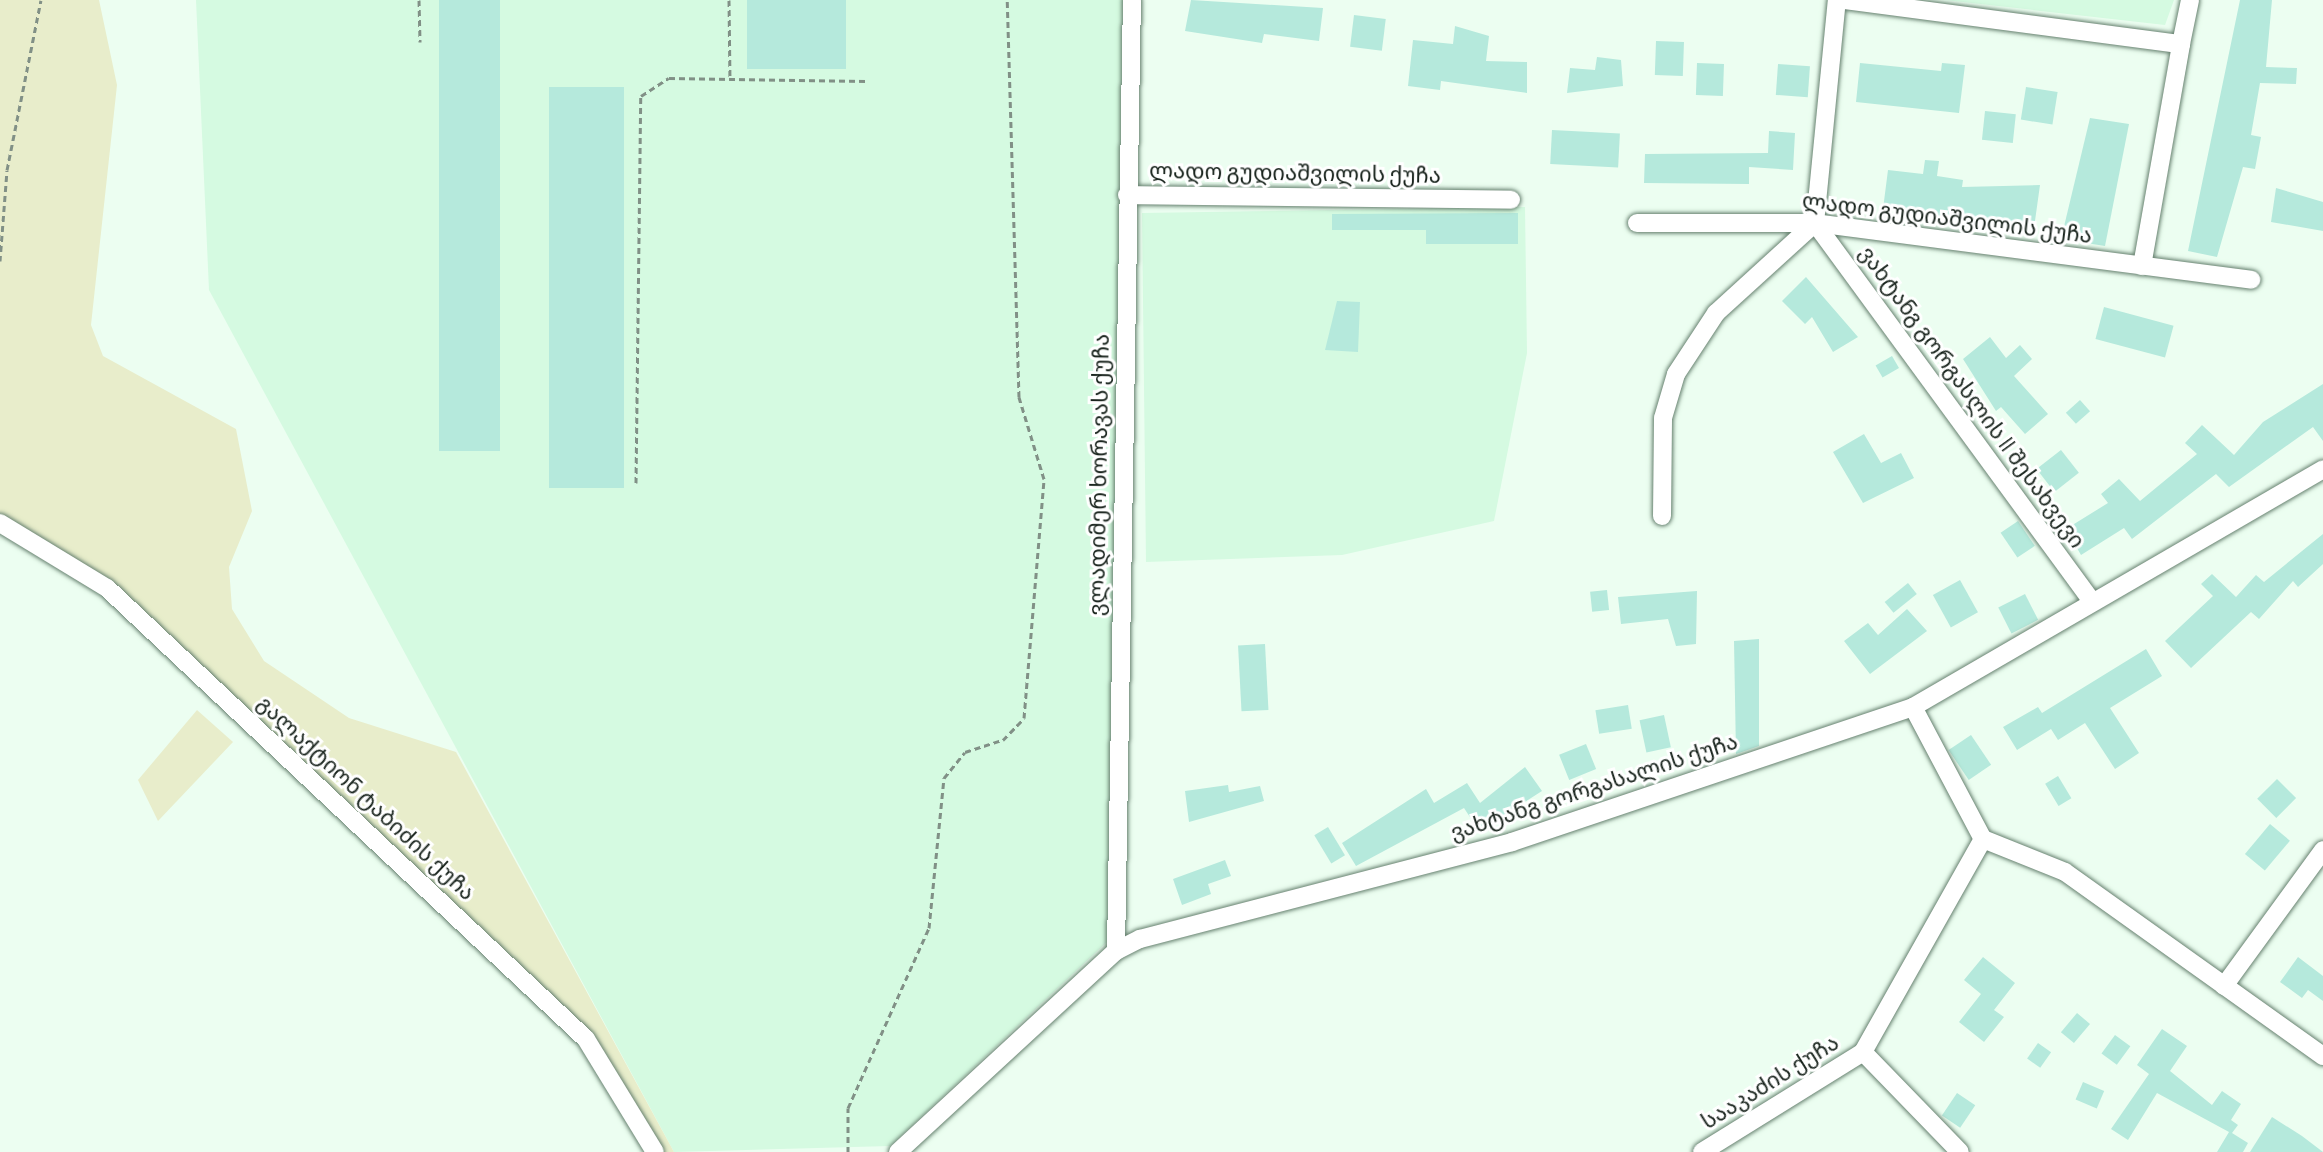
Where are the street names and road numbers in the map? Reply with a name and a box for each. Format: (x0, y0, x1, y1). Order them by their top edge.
street label: ლადო გუდიაშვილის ქუჩა (1149, 157, 1441, 189)
street label: ლადო გუდიაშვილის ქუჩა (1801, 187, 2093, 249)
street label: ვახტანგ გორგასლის II შესახვევი (1854, 241, 2090, 553)
street label: ვლადიმერ ხორავას ქუჩა (1083, 334, 1115, 616)
street label: გალაქტიონ ტაბიძის ქუჩა (252, 690, 480, 906)
street label: ვახტანგ გორგასალის ქუჩა (1447, 728, 1741, 846)
street label: სააკაძის ქუჩა (1696, 1029, 1844, 1135)

